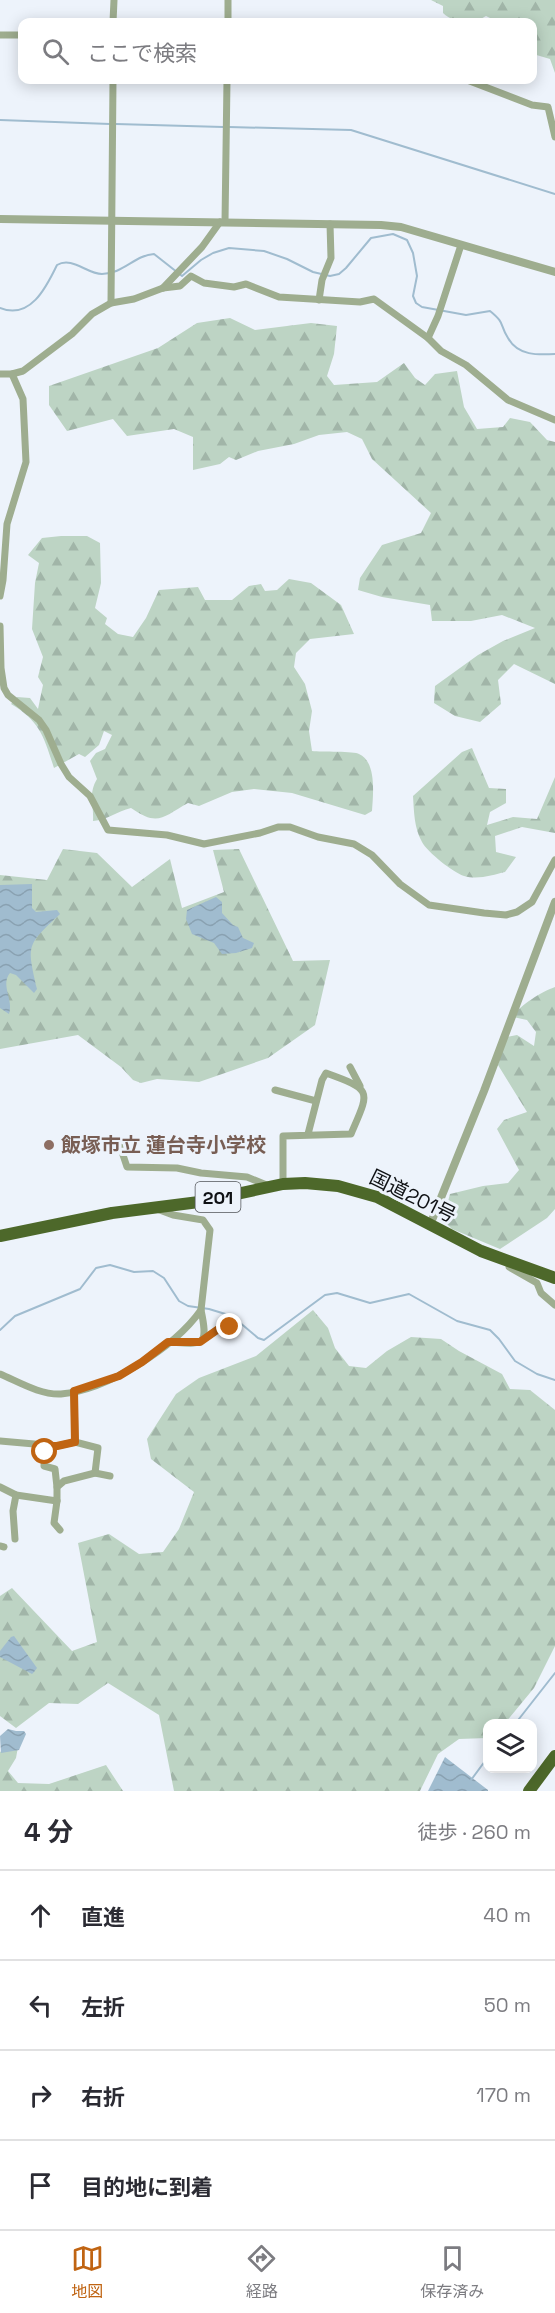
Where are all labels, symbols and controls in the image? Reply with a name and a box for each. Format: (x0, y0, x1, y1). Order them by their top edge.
search box (18, 18, 537, 84)
icon: search (39, 35, 72, 68)
text: ここで検索 (87, 39, 197, 67)
place label: 飯塚市立 蓮台寺小学校 (61, 1132, 266, 1158)
marker: 飯塚市立 蓮台寺小学校 (42, 1138, 56, 1152)
street label: 国道201号 (365, 1164, 461, 1228)
road number: 201 (196, 1182, 240, 1212)
route end (216, 1313, 242, 1339)
route start (31, 1438, 57, 1464)
map controls (483, 1719, 537, 1773)
button: layers (483, 1719, 537, 1773)
text: 4 分 (24, 1815, 73, 1849)
text: 徒歩 · 260 m (418, 1819, 531, 1845)
icon: ahead (24, 1899, 57, 1932)
text: 40 m (483, 1902, 531, 1928)
text: 直進 (81, 1903, 125, 1931)
icon: left (24, 1989, 57, 2022)
text: 50 m (484, 1992, 531, 2018)
text: 左折 (81, 1993, 125, 2021)
icon: right (24, 2079, 57, 2112)
text: 170 m (476, 2082, 531, 2108)
text: 右折 (81, 2083, 125, 2111)
icon: arrive (24, 2169, 57, 2202)
text: 目的地に到着 (81, 2173, 213, 2201)
tab: 地図 (71, 2242, 104, 2302)
tab: 経路 (245, 2242, 278, 2302)
tab: 保存済み (420, 2242, 484, 2302)

